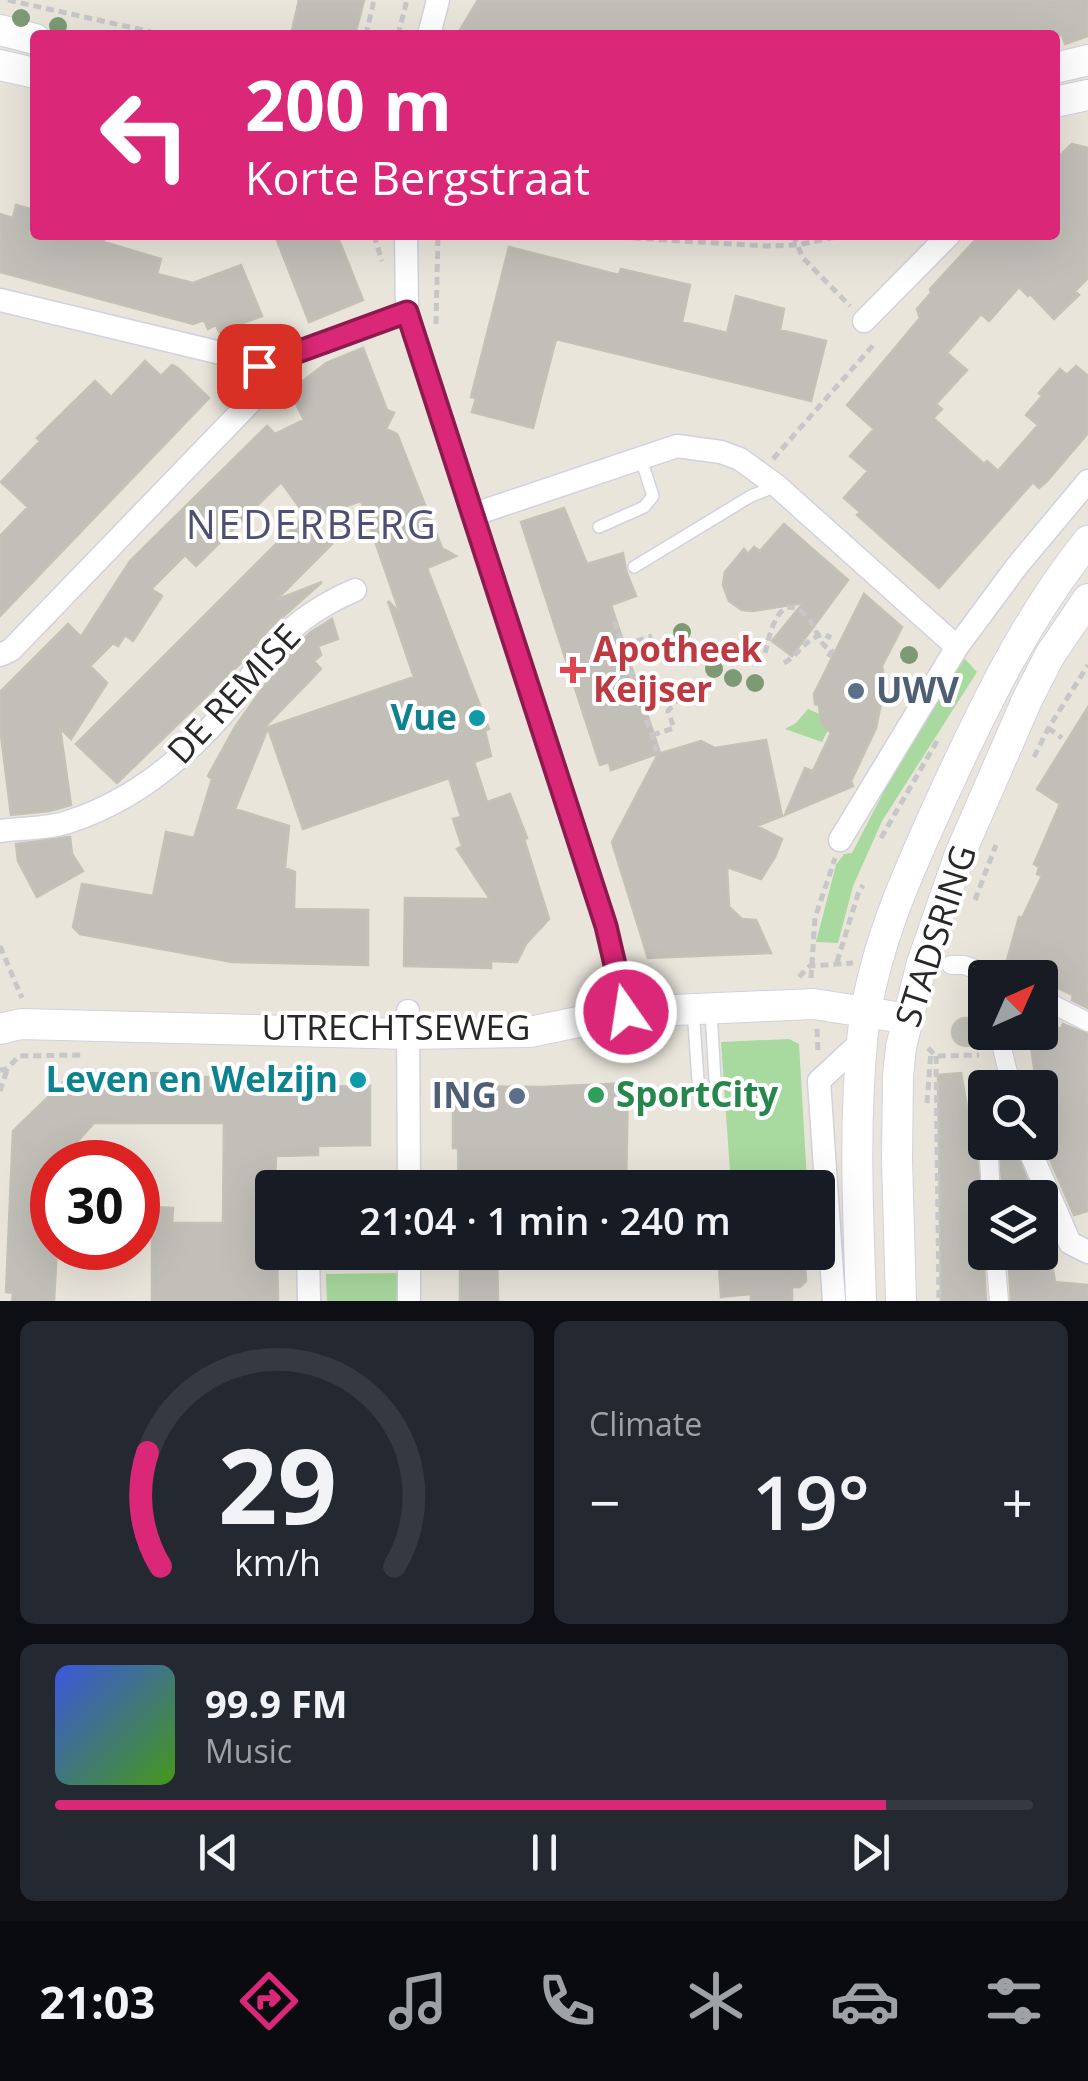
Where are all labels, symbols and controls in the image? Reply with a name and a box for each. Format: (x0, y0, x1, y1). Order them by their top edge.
text: 200 m (245, 56, 452, 152)
icon: left (80, 70, 210, 200)
text: Korte Bergstraat (245, 147, 590, 208)
pin (217, 324, 302, 409)
icon: arrive (232, 339, 287, 394)
district label: NEDERBERG (186, 496, 438, 551)
street label: DE REMISE (156, 613, 310, 773)
place label: Apotheek Keijser (593, 625, 763, 712)
marker: Apotheek Keijser (562, 659, 584, 681)
place label: UWV (876, 666, 959, 713)
marker: UWV (845, 680, 867, 702)
place label: Vue (391, 693, 457, 740)
marker: Vue (466, 707, 488, 729)
street label: STADSRING (883, 839, 986, 1032)
position arrow (574, 960, 678, 1064)
north arrow (968, 960, 1058, 1050)
map controls (968, 960, 1058, 1270)
street label: UTRECHTSEWEG (262, 1003, 530, 1050)
place label: Leven en Welzijn (45, 1055, 338, 1102)
marker: Leven en Welzijn (347, 1069, 369, 1091)
place label: SportCity (616, 1070, 778, 1117)
button: search (968, 1070, 1058, 1160)
place label: ING (432, 1071, 497, 1118)
marker: SportCity (585, 1084, 607, 1106)
marker: ING (506, 1085, 528, 1107)
speed limit sign: 30 (30, 1140, 160, 1270)
button: layers (968, 1180, 1058, 1270)
text: 21:04 · 1 min · 240 m (359, 1194, 731, 1246)
text: Climate (589, 1402, 702, 1445)
text: 29 (218, 1413, 336, 1554)
text: 19° (752, 1450, 870, 1552)
text: − (589, 1464, 620, 1539)
text: + (1002, 1464, 1033, 1539)
text: km/h (234, 1538, 320, 1586)
text: 99.9 FM (205, 1677, 348, 1729)
text: Music (205, 1729, 292, 1772)
icon: previous (191, 1825, 246, 1880)
icon: pause (517, 1825, 572, 1880)
icon: next (843, 1825, 898, 1880)
icon: directions (234, 1966, 304, 2036)
icon: music (383, 1966, 453, 2036)
icon: phone (532, 1966, 602, 2036)
icon: climate (681, 1966, 751, 2036)
icon: car (830, 1966, 900, 2036)
icon: filters (979, 1966, 1049, 2036)
text: 21:03 (39, 1971, 155, 2032)

